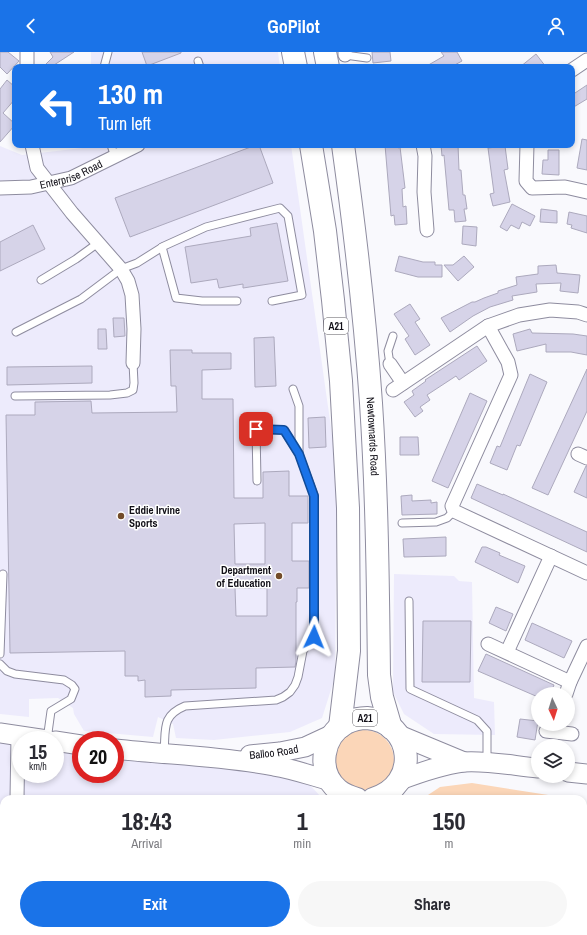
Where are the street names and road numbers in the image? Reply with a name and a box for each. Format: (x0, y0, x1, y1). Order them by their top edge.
street label: Enterprise Road (38, 157, 105, 192)
road number: A21 (324, 318, 348, 334)
street label: Newtownards Road (364, 397, 382, 476)
road number: A21 (353, 710, 377, 726)
street label: Balloo Road (249, 742, 300, 762)

